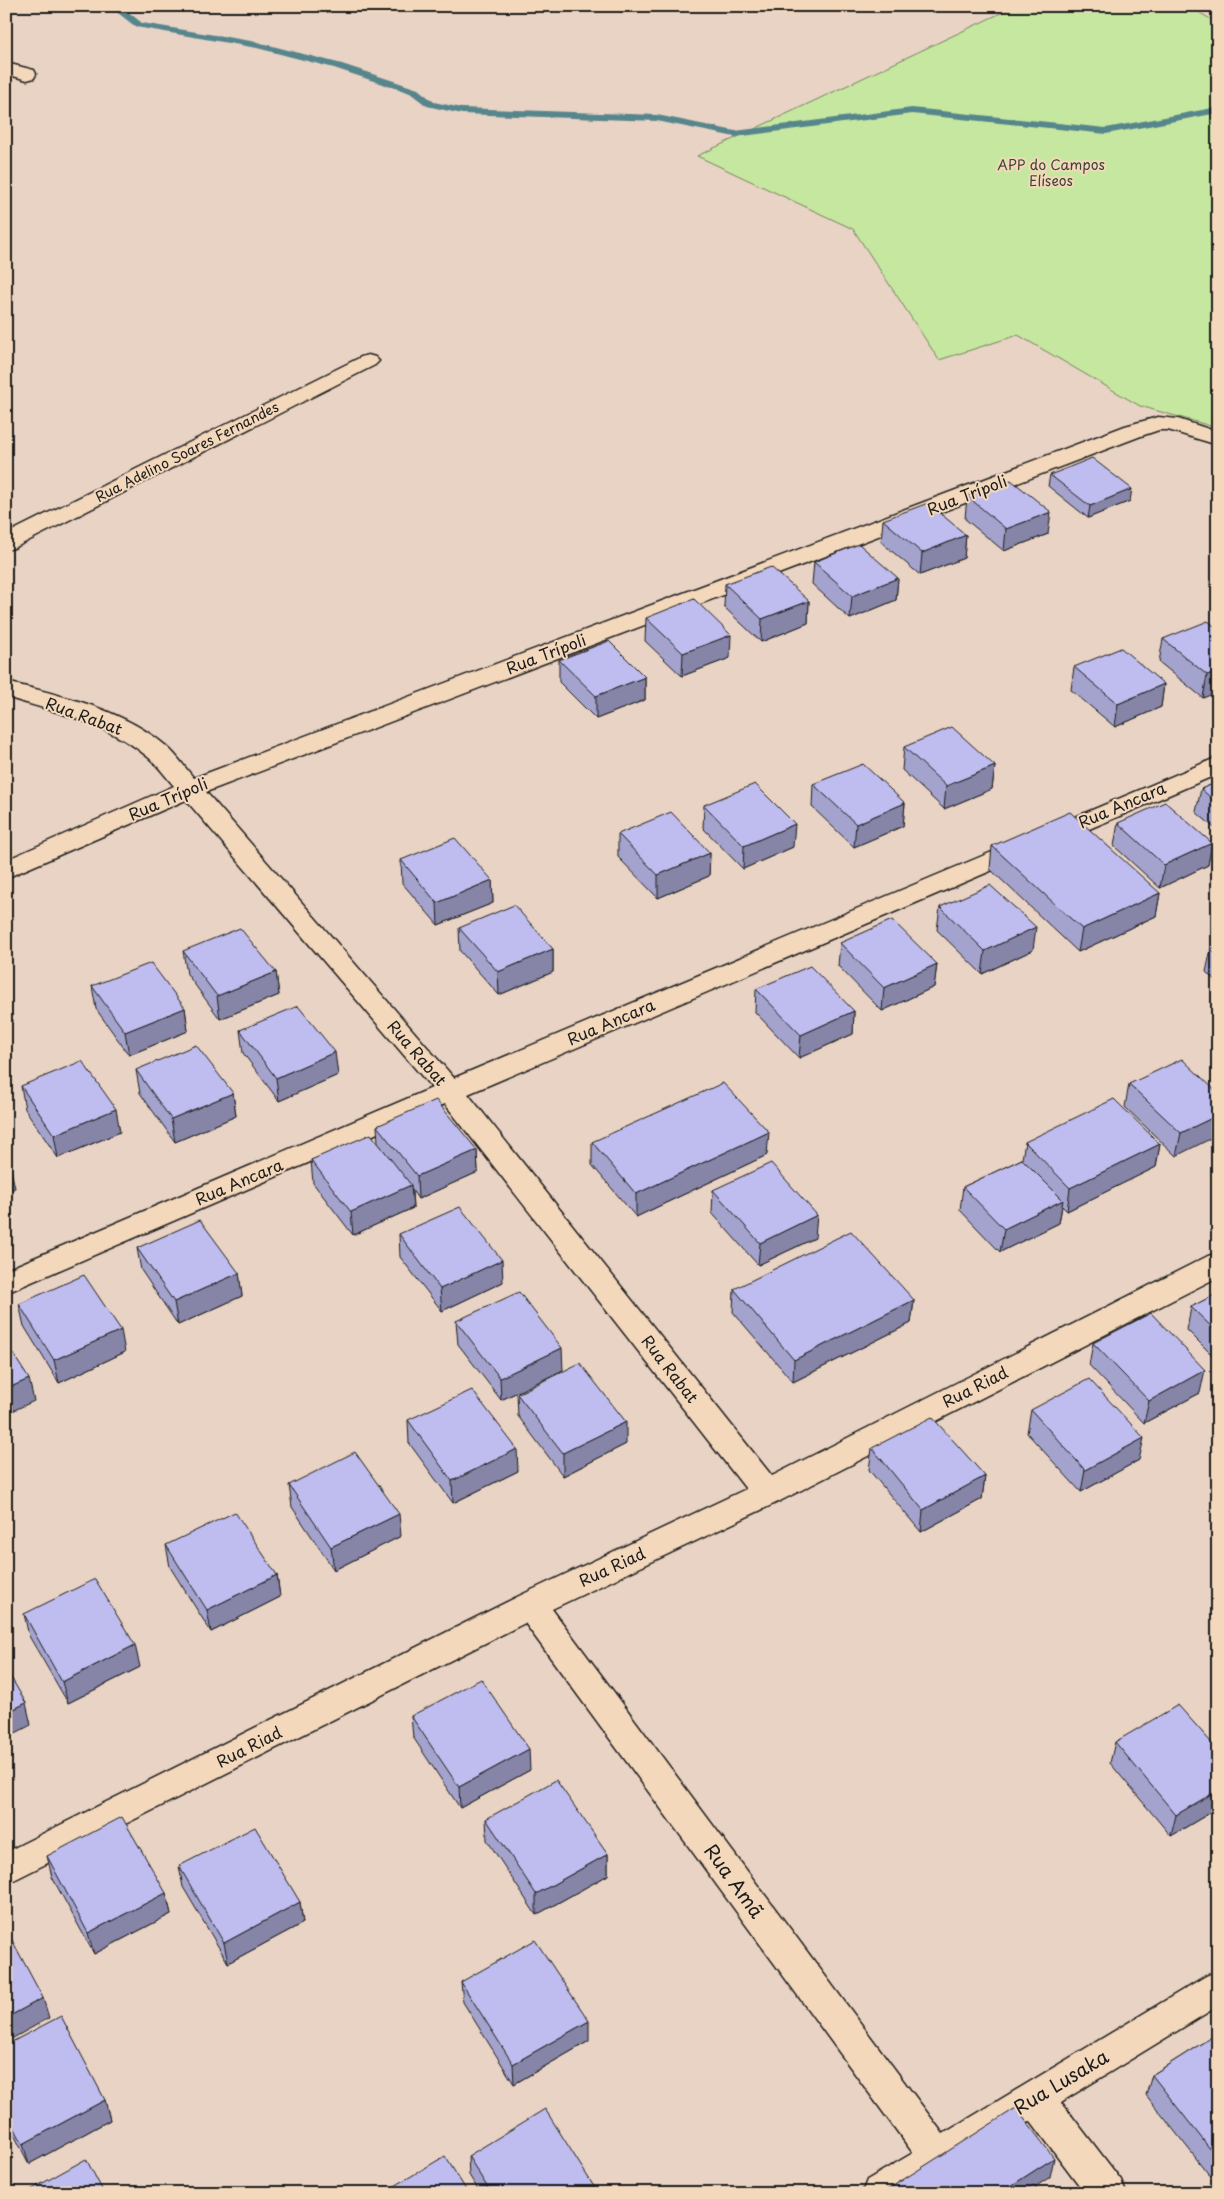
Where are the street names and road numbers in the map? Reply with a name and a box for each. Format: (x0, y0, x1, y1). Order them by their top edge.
street label: Rua Adelino Soares Fernandes (91, 396, 282, 507)
street label: Rua Trípoli (923, 468, 1010, 520)
street label: Rua Trípoli (502, 627, 589, 679)
street label: Rua Rabat (42, 690, 127, 740)
street label: Rua Trípoli (124, 771, 211, 826)
street label: Rua Ancara (1074, 775, 1169, 833)
street label: Rua Ancara (563, 992, 658, 1050)
street label: Rua Rabat (382, 1014, 453, 1091)
street label: Rua Ancara (191, 1152, 286, 1210)
street label: Rua Rabat (637, 1329, 705, 1408)
street label: Rua Riad (938, 1359, 1012, 1413)
street label: Rua Riad (575, 1540, 649, 1592)
street label: Rua Riad (212, 1719, 286, 1773)
street label: Rua Amã (698, 1838, 771, 1923)
street label: Rua Lusaka (1008, 2042, 1113, 2121)

